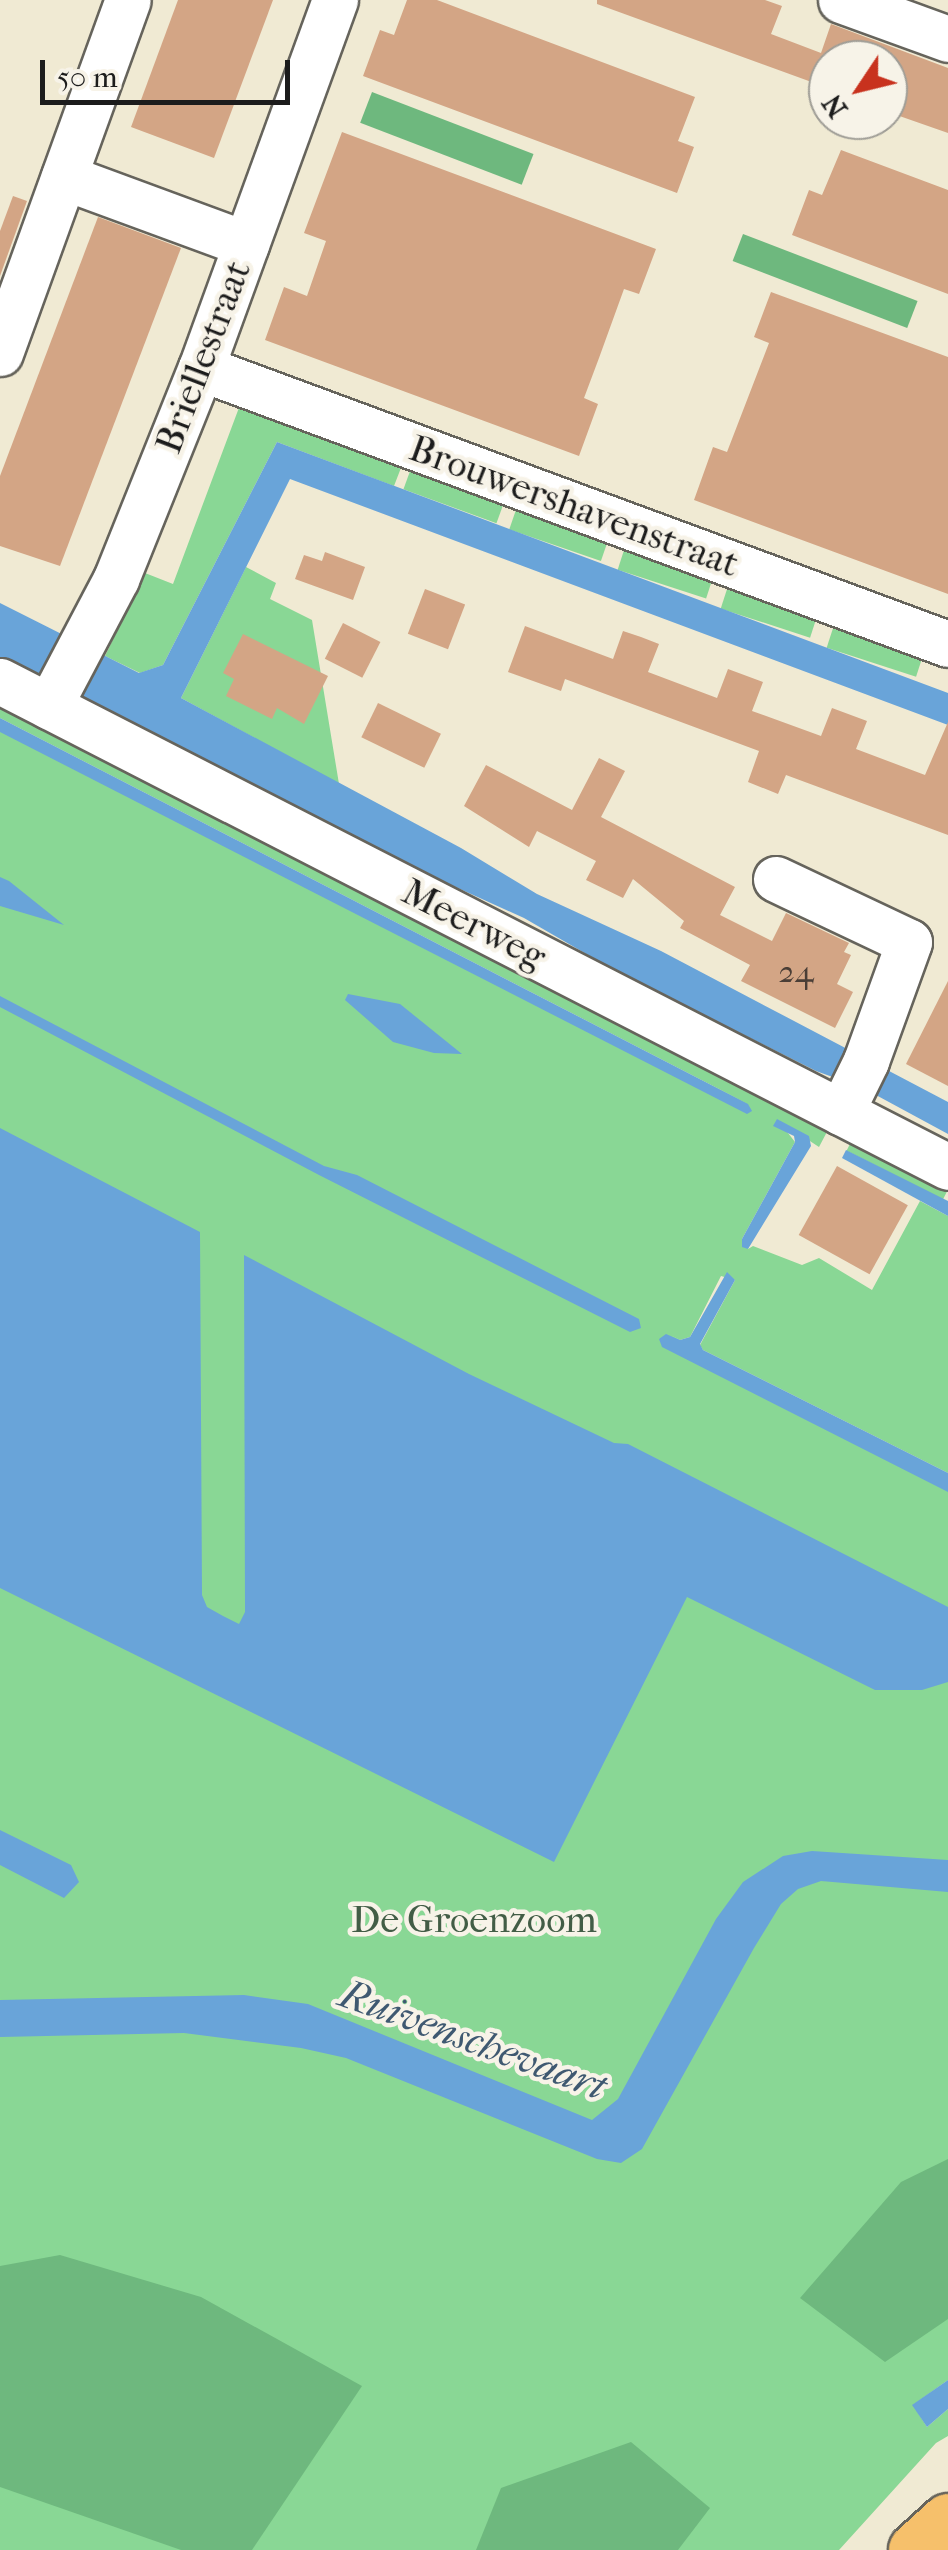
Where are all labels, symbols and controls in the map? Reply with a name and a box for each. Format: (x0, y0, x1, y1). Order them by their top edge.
scale bar (45, 40, 295, 102)
north arrow (808, 40, 908, 140)
text: 50 m (57, 60, 118, 95)
text: N (815, 88, 854, 125)
street label: Briellestraat (145, 254, 261, 460)
street label: Brouwershavenstraat (403, 425, 745, 587)
street label: Meerweg (395, 869, 553, 979)
house number: 24 (778, 953, 814, 991)
park label: De Groenzoom (351, 1897, 597, 1943)
water label: Ruivenschevaart (333, 1970, 613, 2110)

